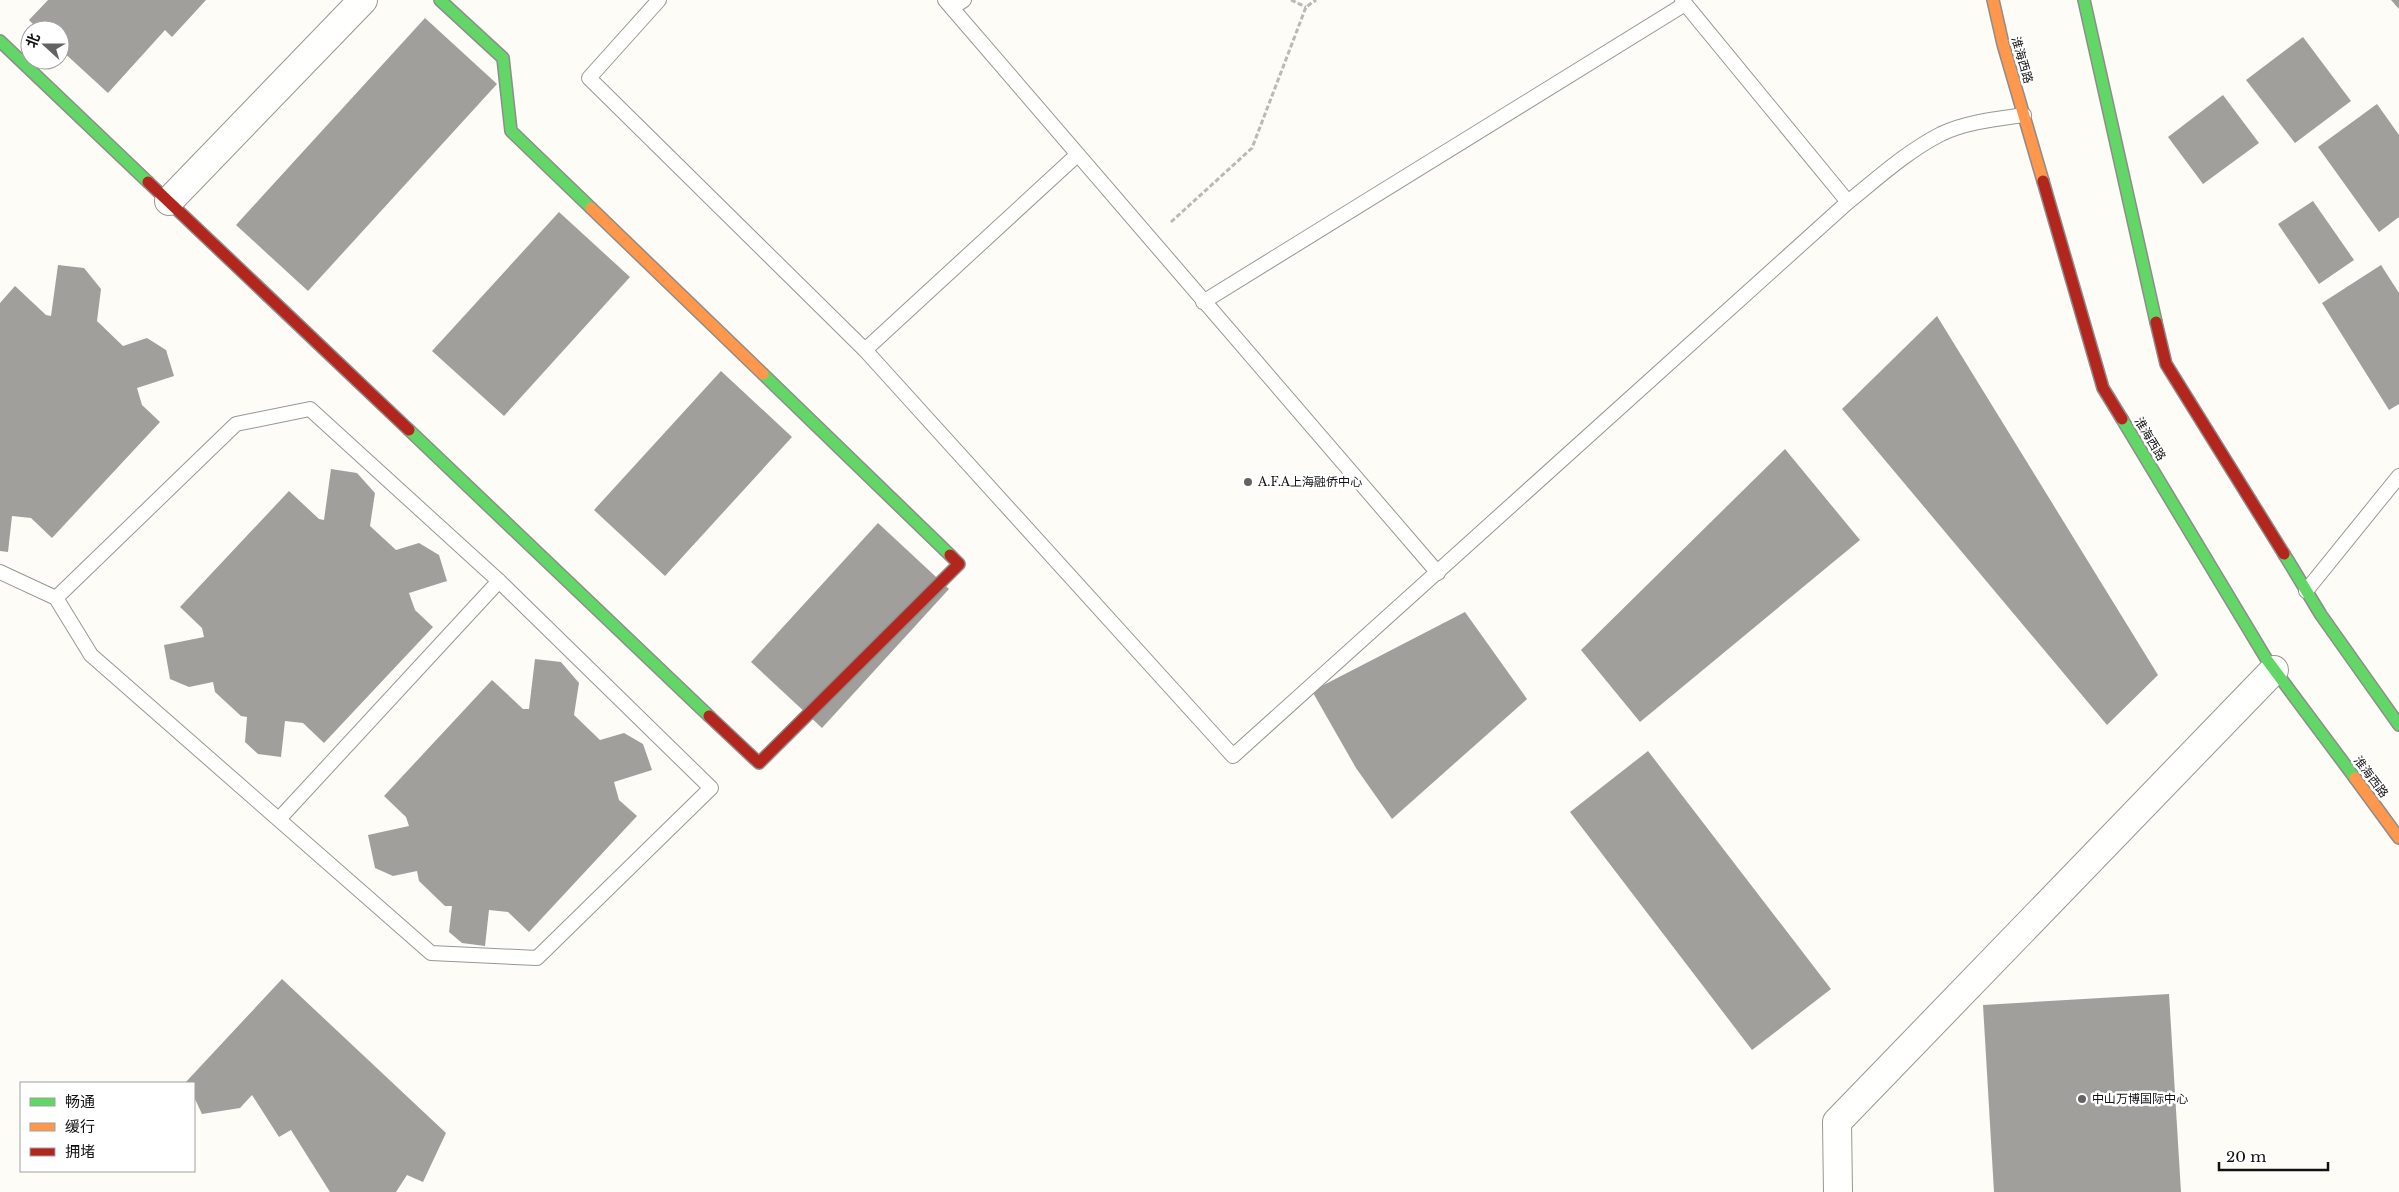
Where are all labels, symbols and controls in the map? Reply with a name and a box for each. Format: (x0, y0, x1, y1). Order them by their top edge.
north arrow (20, 20, 70, 70)
text: 北 (22, 31, 44, 50)
street label: 淮海西路 (2009, 35, 2036, 85)
street label: 淮海西路 (2132, 414, 2169, 463)
place label: A.F.A上海融侨中心 (1257, 474, 1362, 489)
marker: A.F.A上海融侨中心 (1242, 476, 1254, 488)
street label: 淮海西路 (2351, 753, 2392, 800)
legend (20, 1082, 195, 1172)
place label: 中山万博国际中心 (2092, 1091, 2188, 1106)
text: 畅通 (65, 1092, 95, 1111)
marker: 中山万博国际中心 (2076, 1093, 2088, 1105)
text: 缓行 (65, 1117, 95, 1136)
scale bar (2219, 1140, 2328, 1172)
text: 拥堵 (65, 1142, 95, 1161)
text: 20 m (2226, 1147, 2266, 1166)

